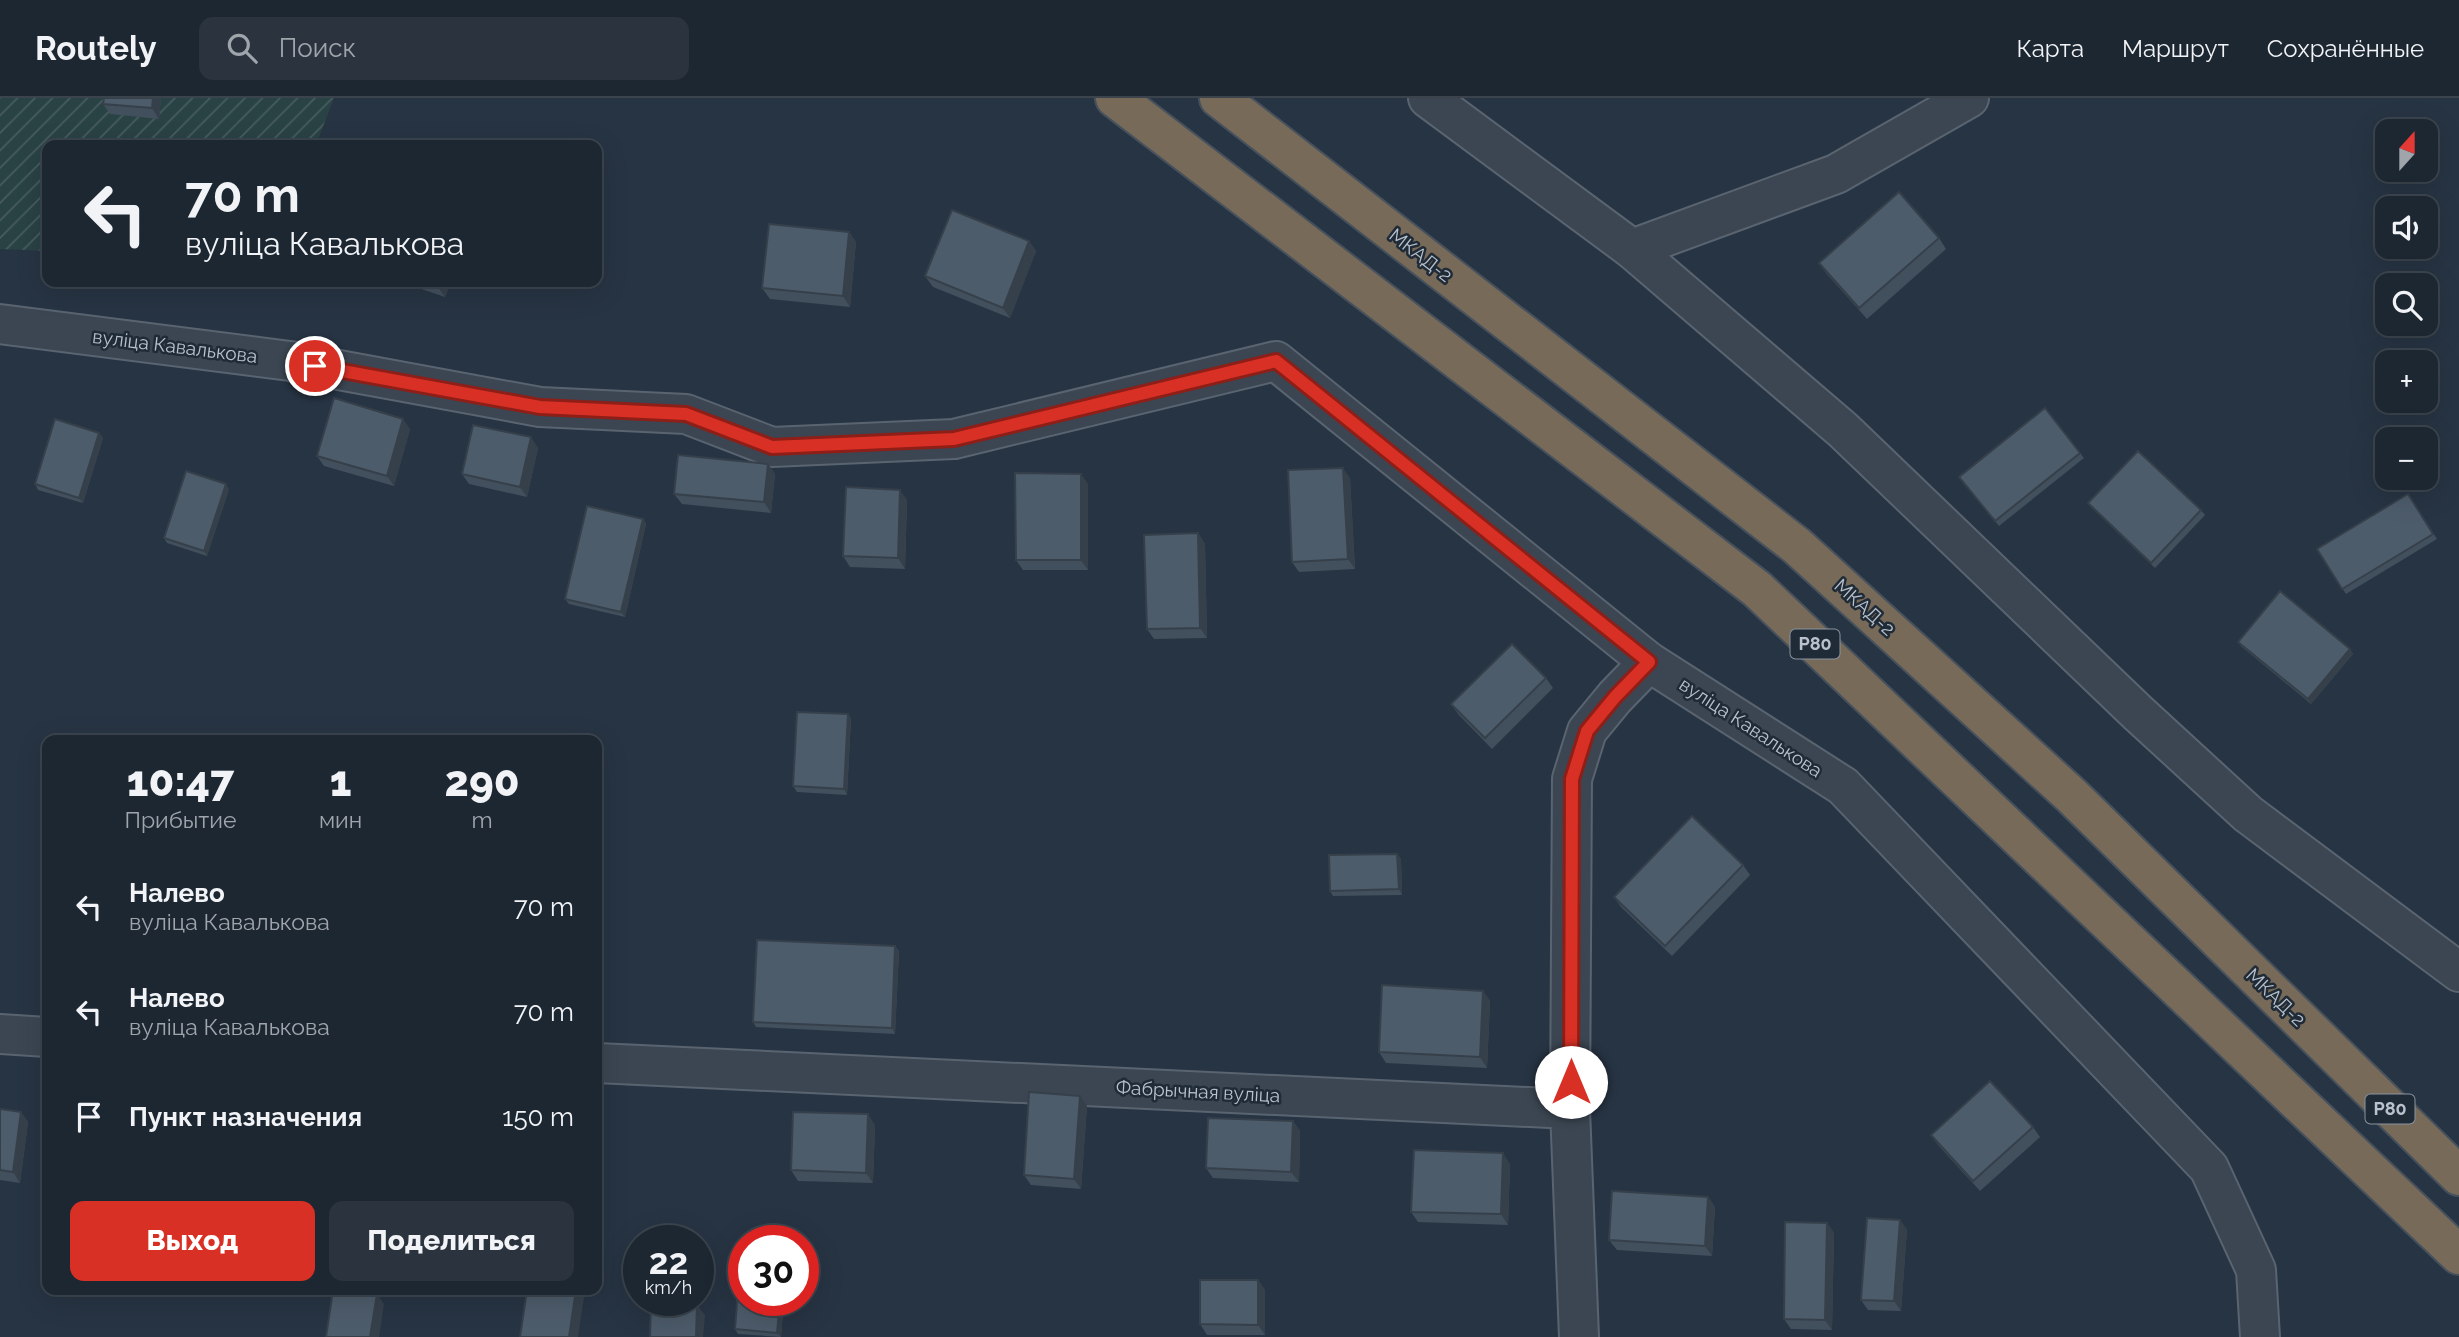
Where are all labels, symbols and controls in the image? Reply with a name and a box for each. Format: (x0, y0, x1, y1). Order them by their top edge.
search box (199, 17, 689, 80)
text: Routely (35, 29, 157, 68)
icon: search (223, 29, 261, 67)
text: Поиск (279, 33, 356, 63)
text: Карта (2016, 34, 2084, 63)
text: Маршрут (2122, 34, 2229, 63)
text: Сохранённые (2267, 34, 2424, 63)
north arrow (2375, 119, 2438, 182)
map controls (2375, 119, 2438, 490)
text: 70 m (185, 166, 300, 223)
icon: left (70, 168, 161, 259)
button: sound (2375, 196, 2438, 259)
street label: МКАД-2 (1385, 224, 1457, 286)
text: вуліца Кавалькова (185, 225, 464, 262)
button: search (2375, 273, 2438, 336)
street label: вуліца Кавалькова (91, 325, 259, 367)
pin (285, 336, 345, 396)
icon: arrive (296, 347, 334, 385)
button: + (2375, 350, 2438, 413)
button: − (2375, 427, 2438, 490)
street label: МКАД-2 (1830, 574, 1900, 640)
road number: Р80 (1790, 630, 1840, 658)
street label: вуліца Кавалькова (1675, 673, 1827, 781)
text: 10:47 (127, 757, 234, 806)
text: 1 (330, 757, 351, 806)
text: 290 (445, 757, 520, 806)
text: Прибытие (124, 806, 236, 833)
text: мин (319, 806, 362, 833)
text: m (471, 806, 493, 833)
text: Налево (129, 878, 225, 908)
icon: left (70, 888, 108, 926)
text: 70 m (514, 892, 574, 922)
text: вуліца Кавалькова (129, 908, 330, 935)
street label: МКАД-2 (2242, 964, 2310, 1030)
text: Налево (129, 983, 225, 1013)
icon: left (70, 993, 108, 1031)
text: 70 m (514, 997, 574, 1027)
text: вуліца Кавалькова (129, 1013, 330, 1040)
position arrow (1534, 1045, 1608, 1119)
street label: Фабрычная вуліца (1115, 1076, 1281, 1106)
road number: Р80 (2366, 1094, 2414, 1124)
icon: arrive (70, 1098, 108, 1136)
text: Пункт назначения (129, 1102, 362, 1132)
text: 150 m (502, 1102, 574, 1132)
button: Выход (70, 1201, 315, 1281)
button: Поделиться (329, 1201, 574, 1281)
speed limit sign: 30 (728, 1225, 819, 1316)
text: 22 (649, 1241, 688, 1282)
text: km/h (645, 1277, 692, 1298)

